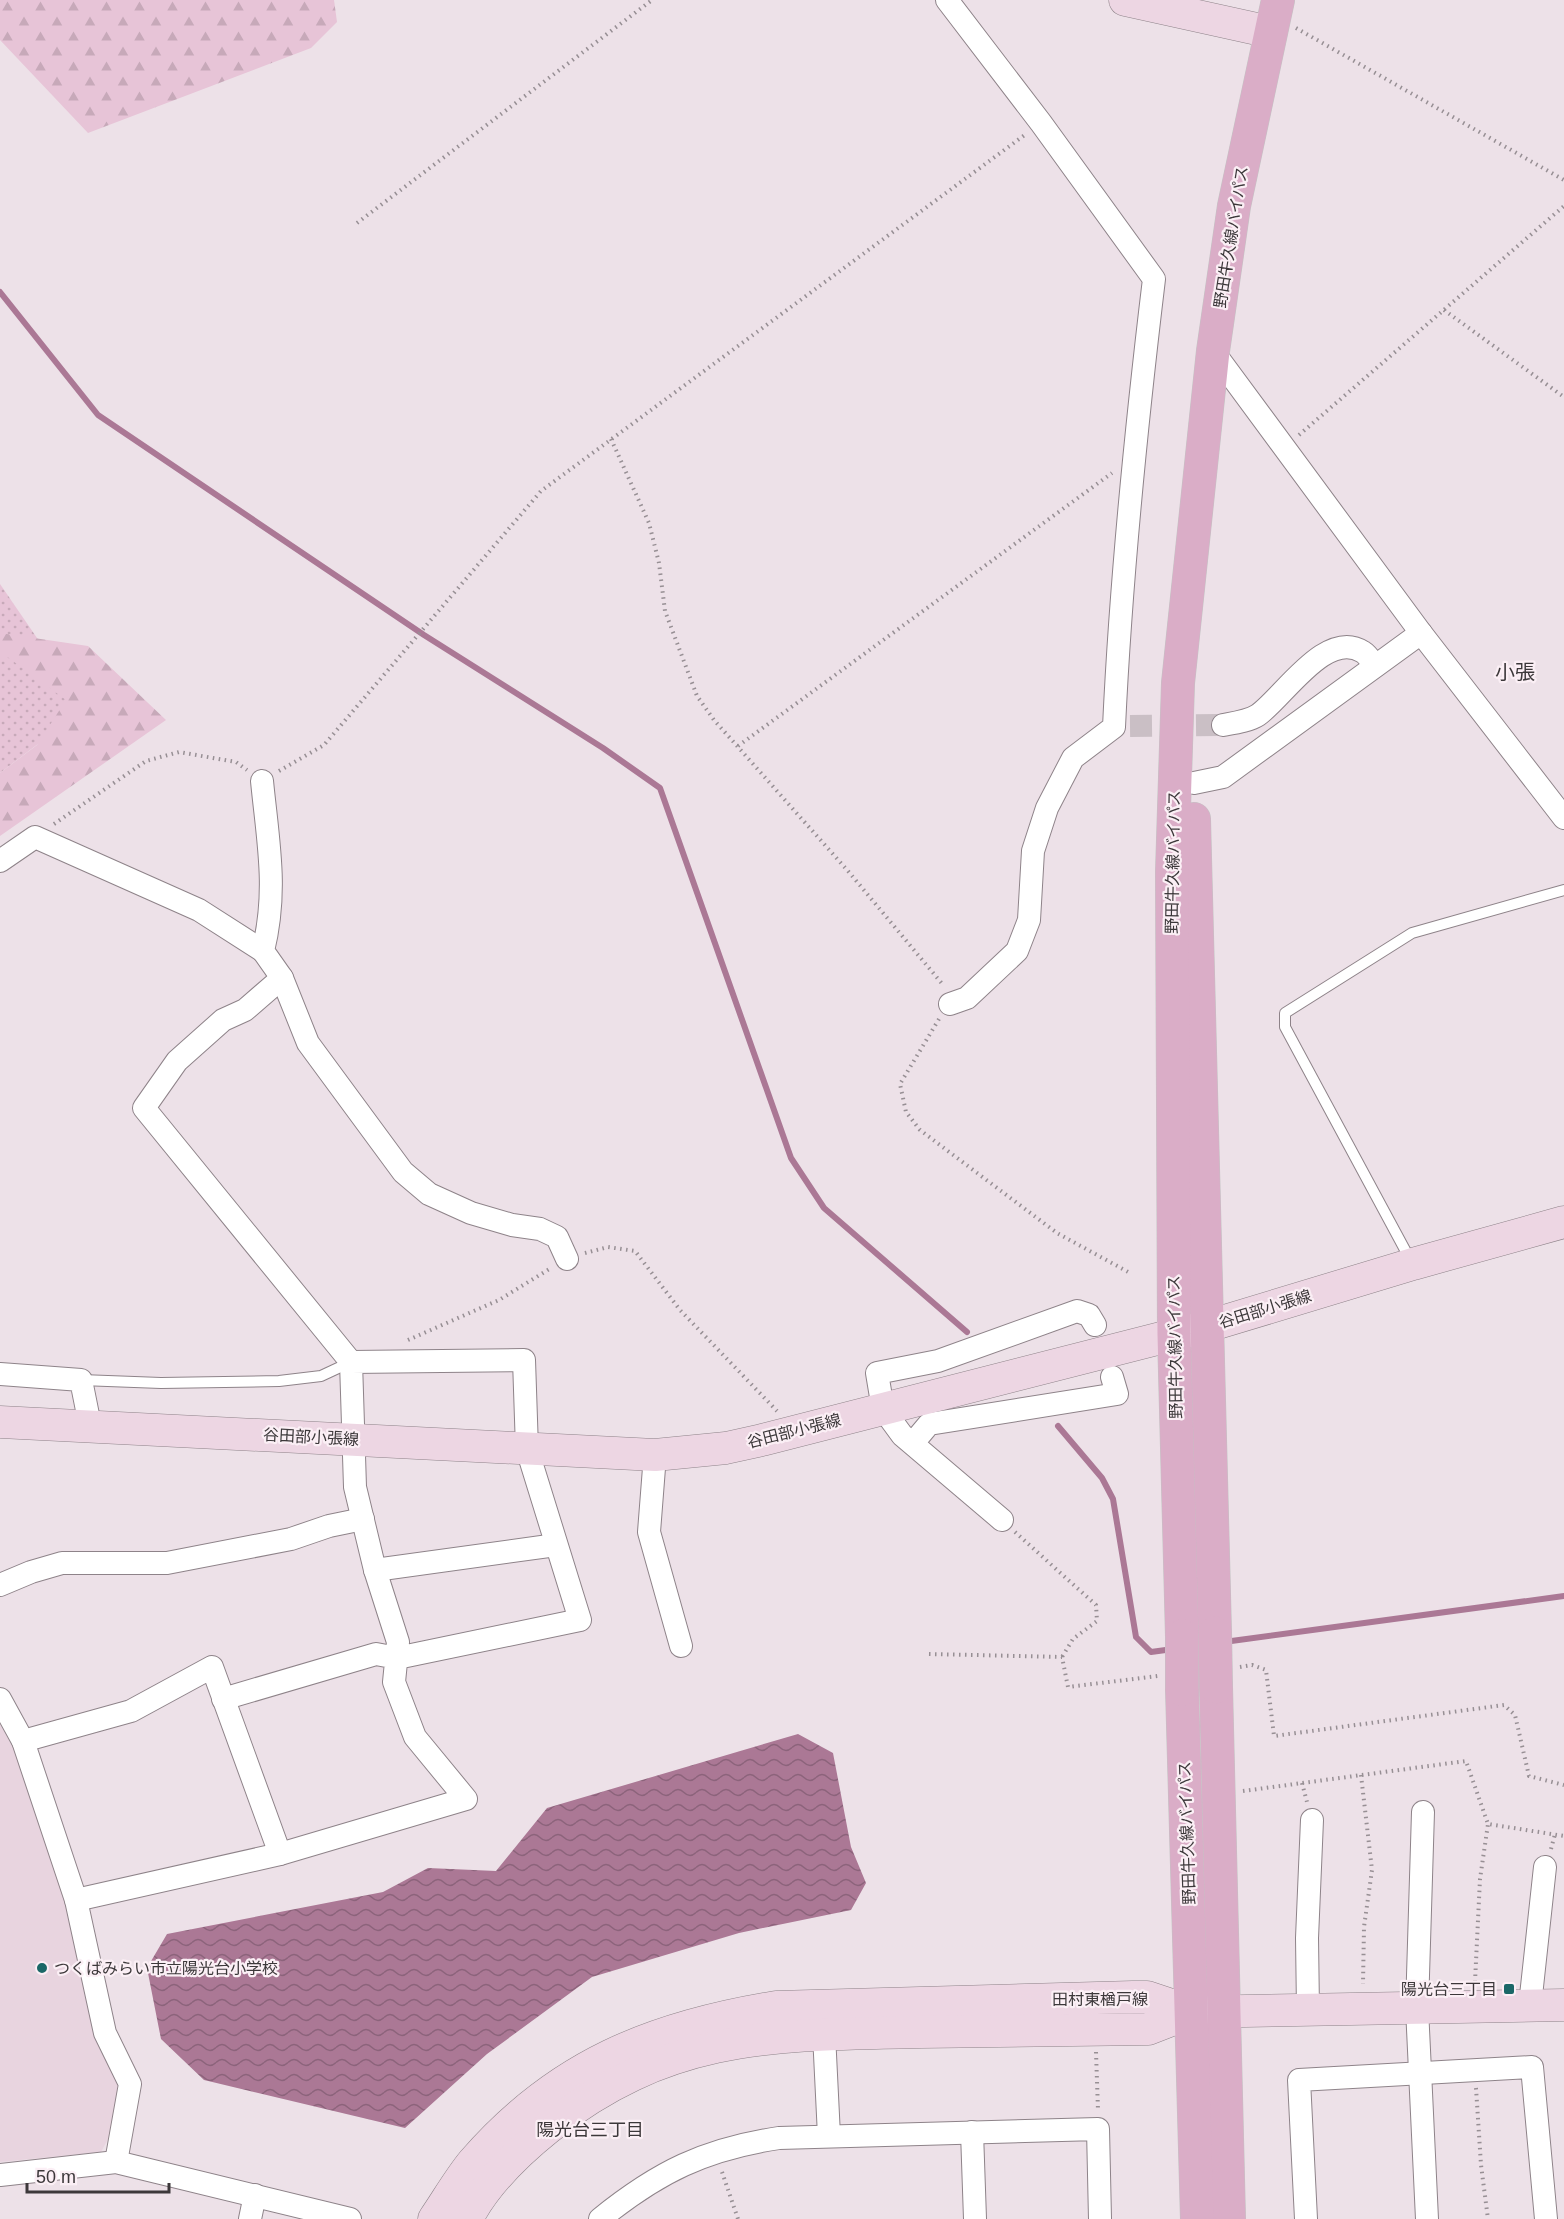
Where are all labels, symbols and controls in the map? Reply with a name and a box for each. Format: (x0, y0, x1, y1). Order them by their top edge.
street label: 野田牛久線バイパス (1211, 165, 1251, 309)
district label: 小張 (1495, 661, 1535, 683)
street label: 野田牛久線バイパス (1163, 790, 1183, 934)
street label: 野田牛久線バイパス (1165, 1275, 1185, 1419)
street label: 谷田部小張線 (1217, 1287, 1313, 1331)
street label: 谷田部小張線 (745, 1411, 843, 1451)
street label: 谷田部小張線 (263, 1426, 359, 1448)
street label: 野田牛久線バイパス (1176, 1761, 1198, 1905)
place label: つくばみらい市立陽光台小学校 (54, 1960, 278, 1977)
marker: つくばみらい市立陽光台小学校 (35, 1961, 49, 1975)
place label: 陽光台三丁目 (1401, 1981, 1497, 1998)
marker: 陽光台三丁目 (1502, 1982, 1516, 1996)
street label: 田村東楢戸線 (1052, 1991, 1148, 2008)
district label: 陽光台三丁目 (536, 2120, 644, 2140)
scale bar (27, 2156, 170, 2194)
text: 50 m (36, 2167, 76, 2187)

